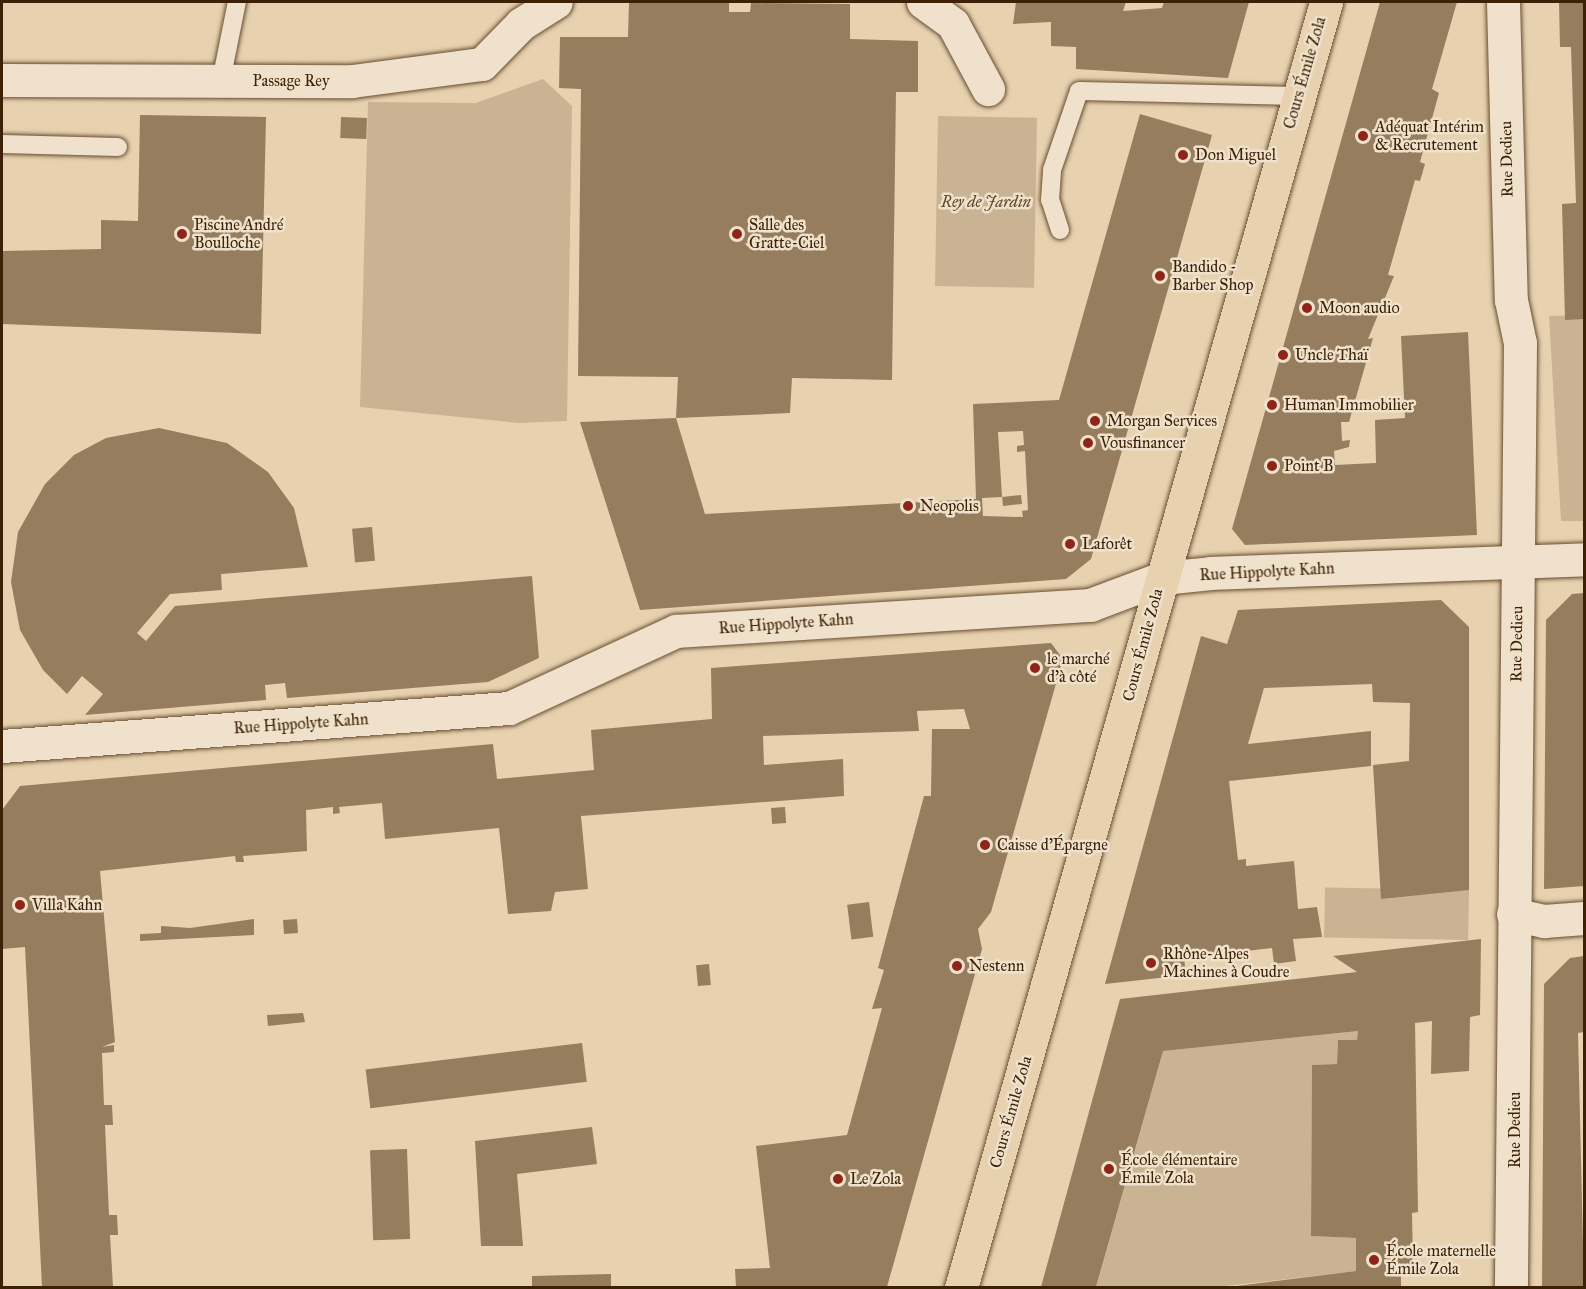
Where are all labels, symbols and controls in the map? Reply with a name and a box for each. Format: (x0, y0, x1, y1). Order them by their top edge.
street label: Cours Émile Zola (1280, 15, 1330, 131)
street label: Passage Rey (253, 71, 329, 91)
place label: Adéquat Intérim & Recrutement (1375, 117, 1484, 155)
street label: Rue Dedieu (1497, 121, 1517, 197)
marker: Adéquat Intérim & Recrutement (1356, 129, 1370, 143)
place label: Don Miguel (1195, 145, 1276, 165)
marker: Don Miguel (1176, 148, 1190, 162)
park label: Rey de Jardin (941, 192, 1031, 212)
place label: Piscine André Boulloche (194, 215, 283, 253)
place label: Salle des Gratte-Ciel (749, 215, 824, 253)
marker: Piscine André Boulloche (175, 227, 189, 241)
marker: Salle des Gratte-Ciel (730, 227, 744, 241)
place label: Bandido - Barber Shop (1172, 257, 1253, 295)
marker: Bandido - Barber Shop (1153, 269, 1167, 283)
place label: Moon audio (1319, 298, 1400, 318)
marker: Moon audio (1300, 301, 1314, 315)
place label: Uncle Thaï (1295, 345, 1368, 365)
marker: Uncle Thaï (1276, 348, 1290, 362)
place label: Human Immobilier (1284, 395, 1414, 415)
marker: Human Immobilier (1265, 398, 1279, 412)
place label: Morgan Services (1107, 411, 1217, 431)
marker: Morgan Services (1088, 414, 1102, 428)
place label: Vousfinancer (1100, 433, 1185, 453)
marker: Vousfinancer (1081, 436, 1095, 450)
place label: Point B (1284, 456, 1334, 476)
marker: Point B (1265, 459, 1279, 473)
place label: Neopolis (920, 496, 979, 516)
marker: Neopolis (901, 499, 915, 513)
place label: Laforêt (1082, 534, 1132, 554)
marker: Laforêt (1063, 537, 1077, 551)
street label: Rue Hippolyte Kahn (1199, 559, 1335, 585)
street label: Cours Émile Zola (1119, 587, 1167, 703)
street label: Rue Dedieu (1507, 606, 1527, 682)
street label: Rue Hippolyte Kahn (718, 610, 854, 638)
place label: le marché d'à côté (1047, 649, 1110, 687)
marker: le marché d'à côté (1028, 661, 1042, 675)
street label: Rue Hippolyte Kahn (233, 710, 369, 738)
place label: Caisse d'Épargne (997, 835, 1108, 855)
marker: Caisse d'Épargne (978, 838, 992, 852)
place label: Villa Kahn (32, 895, 102, 915)
marker: Villa Kahn (13, 898, 27, 912)
place label: Rhône-Alpes Machines à Coudre (1163, 944, 1289, 982)
place label: Nestenn (969, 956, 1024, 976)
marker: Rhône-Alpes Machines à Coudre (1144, 956, 1158, 970)
marker: Nestenn (950, 959, 964, 973)
street label: Cours Émile Zola (986, 1054, 1036, 1170)
street label: Rue Dedieu (1505, 1092, 1525, 1168)
place label: École élémentaire Émile Zola (1121, 1150, 1237, 1188)
marker: École élémentaire Émile Zola (1102, 1162, 1116, 1176)
place label: Le Zola (850, 1169, 901, 1189)
marker: Le Zola (831, 1172, 845, 1186)
place label: École maternelle Émile Zola (1386, 1241, 1496, 1279)
marker: École maternelle Émile Zola (1367, 1253, 1381, 1267)

